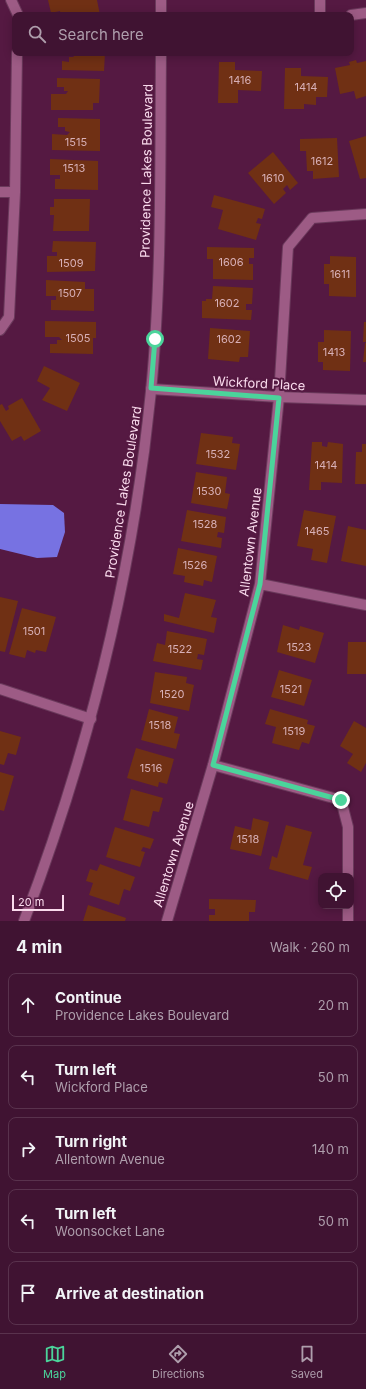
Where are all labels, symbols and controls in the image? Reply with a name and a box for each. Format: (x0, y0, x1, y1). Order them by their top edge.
search box (12, 12, 354, 56)
icon: search (26, 23, 48, 45)
text: Search here (58, 25, 144, 44)
house number: 1416 (229, 73, 252, 87)
house number: 1414 (295, 80, 317, 94)
street label: Providence Lakes Boulevard (136, 84, 156, 258)
house number: 1515 (65, 135, 87, 149)
house number: 1612 (311, 154, 333, 168)
house number: 1513 (63, 161, 85, 175)
house number: 1610 (262, 171, 284, 185)
house number: 1606 (218, 255, 244, 269)
house number: 1509 (59, 256, 84, 270)
house number: 1611 (330, 267, 350, 281)
house number: 1507 (58, 286, 82, 300)
house number: 1602 (215, 296, 239, 310)
route start (146, 330, 164, 348)
house number: 1505 (66, 331, 91, 345)
house number: 1602 (217, 332, 241, 346)
house number: 1413 (323, 345, 346, 359)
street label: Wickford Place (212, 373, 306, 393)
street label: Providence Lakes Boulevard (101, 405, 145, 579)
house number: 1532 (206, 447, 230, 461)
house number: 1414 (315, 458, 337, 472)
house number: 1530 (197, 484, 222, 498)
street label: Allentown Avenue (235, 487, 265, 597)
house number: 1528 (193, 517, 218, 531)
house number: 1465 (304, 524, 330, 538)
house number: 1526 (183, 558, 208, 572)
house number: 1501 (23, 624, 45, 638)
house number: 1523 (287, 640, 312, 654)
house number: 1522 (168, 642, 192, 656)
house number: 1521 (280, 682, 302, 696)
house number: 1520 (160, 687, 184, 701)
house number: 1518 (149, 718, 171, 732)
house number: 1519 (283, 724, 305, 738)
house number: 1516 (140, 761, 162, 775)
route end (332, 791, 350, 809)
street label: Allentown Avenue (149, 799, 197, 909)
house number: 1518 (237, 832, 259, 846)
map controls (318, 873, 354, 909)
button: locate (318, 873, 354, 909)
scale bar (12, 893, 64, 912)
text: 20 m (18, 895, 44, 909)
text: 4 min (16, 937, 62, 957)
text: Walk · 260 m (270, 939, 350, 955)
text: Continue (55, 988, 122, 1007)
icon: ahead (17, 994, 39, 1016)
text: 20 m (318, 997, 349, 1013)
text: Providence Lakes Boulevard (55, 1007, 229, 1023)
text: Turn left (55, 1060, 116, 1079)
icon: left (17, 1066, 39, 1088)
text: 50 m (318, 1069, 349, 1085)
text: Wickford Place (55, 1079, 148, 1095)
text: Turn right (55, 1132, 127, 1151)
icon: right (17, 1138, 39, 1160)
text: 140 m (312, 1141, 349, 1157)
text: Allentown Avenue (55, 1151, 165, 1167)
text: Turn left (55, 1204, 116, 1223)
icon: left (17, 1210, 39, 1232)
text: 50 m (318, 1213, 349, 1229)
text: Woonsocket Lane (55, 1223, 165, 1239)
icon: arrive (17, 1282, 39, 1304)
text: Arrive at destination (55, 1284, 204, 1303)
tab: Map (43, 1343, 66, 1381)
tab: Directions (152, 1343, 205, 1381)
tab: Saved (291, 1343, 323, 1381)

